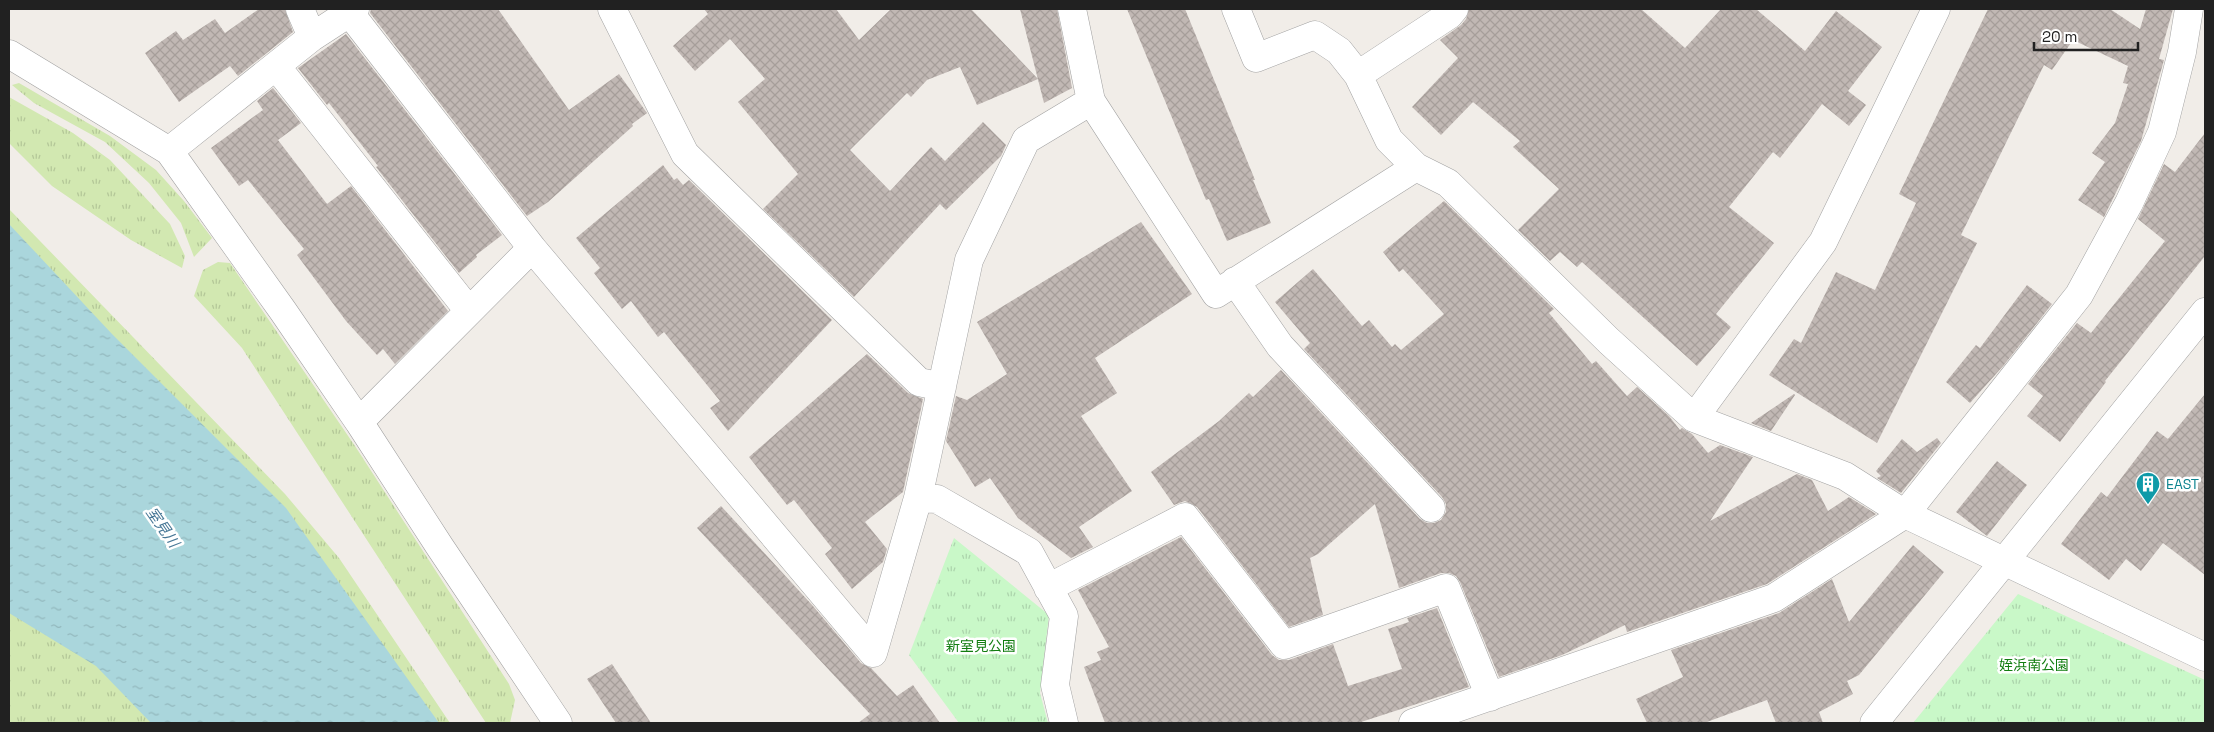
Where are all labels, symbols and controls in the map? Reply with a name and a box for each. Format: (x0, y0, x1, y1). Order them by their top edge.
scale bar (2034, 20, 2138, 52)
text: 20 m (2042, 27, 2077, 46)
building icon: EAST (2135, 471, 2161, 505)
place label: EAST (2166, 475, 2199, 493)
water label: 室見川 (142, 503, 185, 553)
park label: 新室見公園 (946, 637, 1016, 655)
park label: 姪浜南公園 (1999, 656, 2069, 674)

